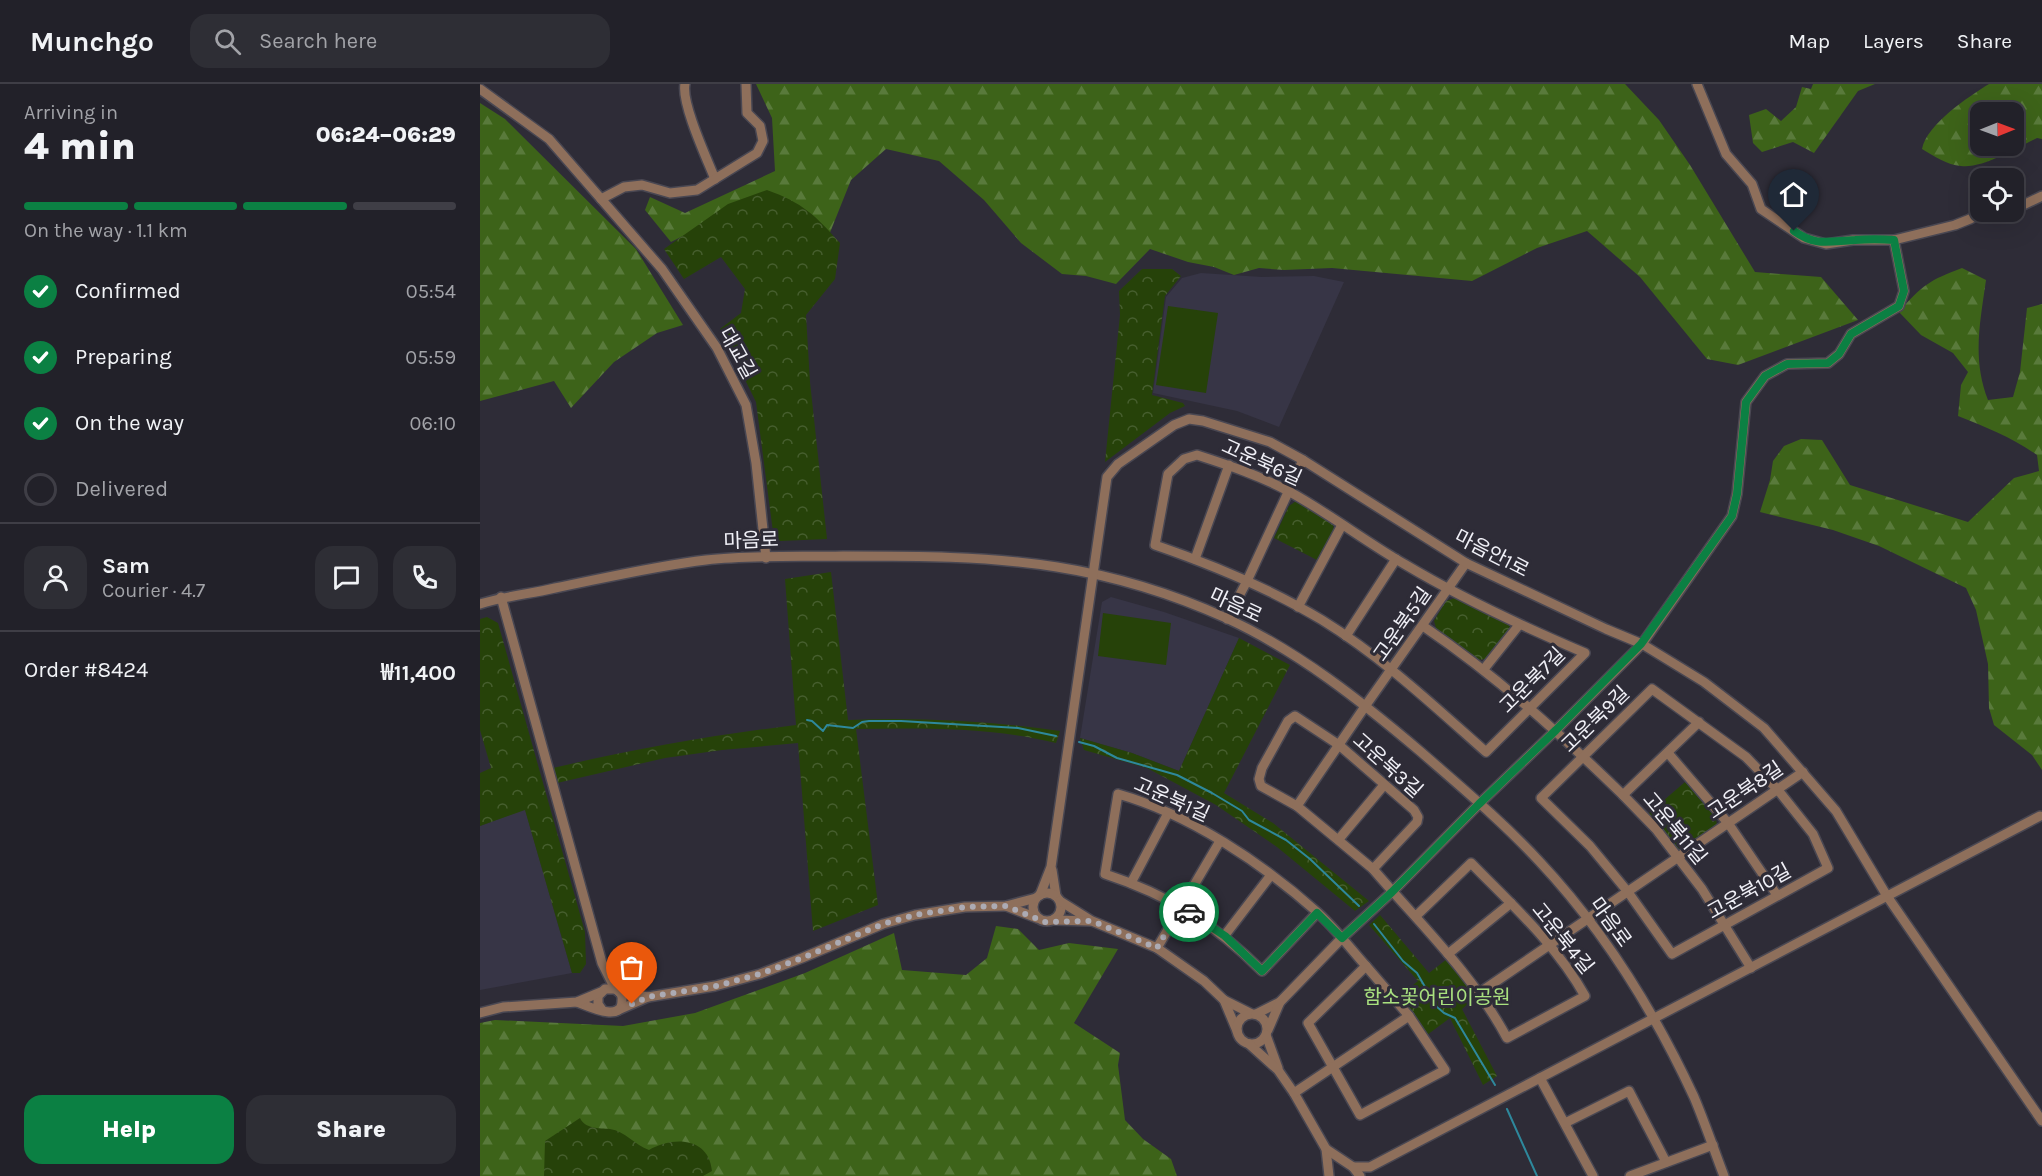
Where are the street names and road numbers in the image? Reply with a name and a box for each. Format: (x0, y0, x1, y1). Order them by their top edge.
street label: 대교길 (714, 324, 761, 383)
street label: 고운북6길 (1218, 435, 1305, 490)
street label: 마음안1로 (1451, 525, 1533, 582)
street label: 마음로 (723, 528, 779, 553)
street label: 마음로 (1206, 583, 1266, 628)
street label: 고운북5길 (1369, 583, 1436, 666)
street label: 고운북7길 (1495, 643, 1570, 718)
street label: 고운북9길 (1557, 681, 1634, 757)
street label: 고운북3길 (1348, 728, 1427, 802)
street label: 고운북8길 (1703, 757, 1787, 824)
street label: 고운북1길 (1130, 773, 1213, 826)
street label: 고운북11길 (1638, 788, 1711, 869)
street label: 고운북10길 (1703, 859, 1795, 924)
street label: 마음로 (1585, 893, 1636, 951)
street label: 고운북4길 (1527, 898, 1598, 978)

